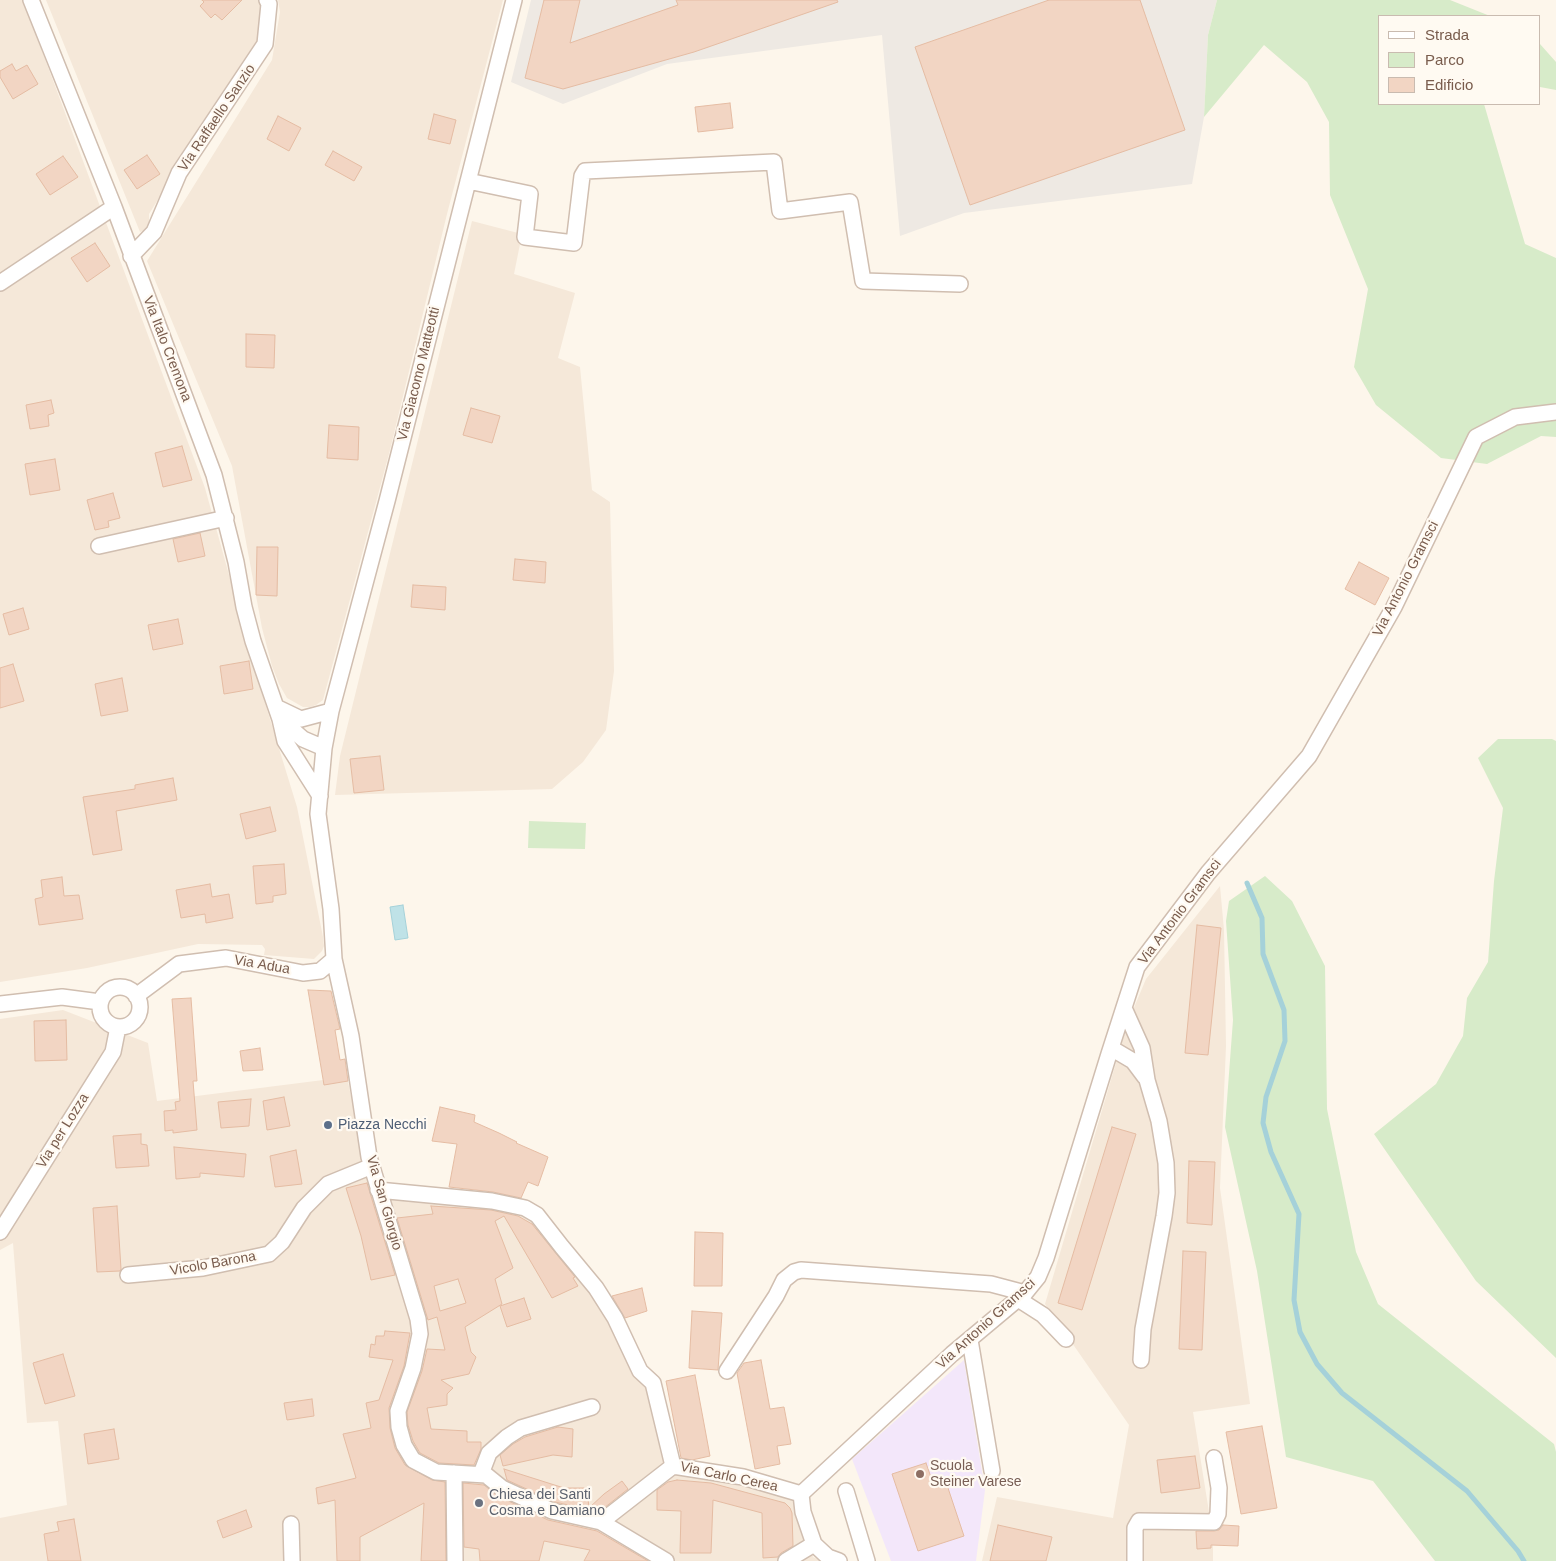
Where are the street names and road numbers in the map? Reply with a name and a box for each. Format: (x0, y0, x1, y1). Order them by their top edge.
street label: Via Raffaello Sanzio (175, 61, 259, 175)
street label: Via Italo Cremona (139, 294, 195, 404)
street label: Via Giacomo Matteotti (394, 305, 444, 443)
street label: Via Antonio Gramsci (1370, 518, 1442, 640)
street label: Via Antonio Gramsci (1135, 856, 1225, 968)
street label: Via Adua (233, 952, 291, 978)
street label: Via per Lozza (33, 1090, 93, 1172)
street label: Via San Giorgio (362, 1154, 406, 1252)
street label: Vicolo Barona (169, 1248, 257, 1280)
street label: Via Antonio Gramsci (933, 1275, 1039, 1373)
street label: Via Carlo Cerea (679, 1458, 779, 1496)

